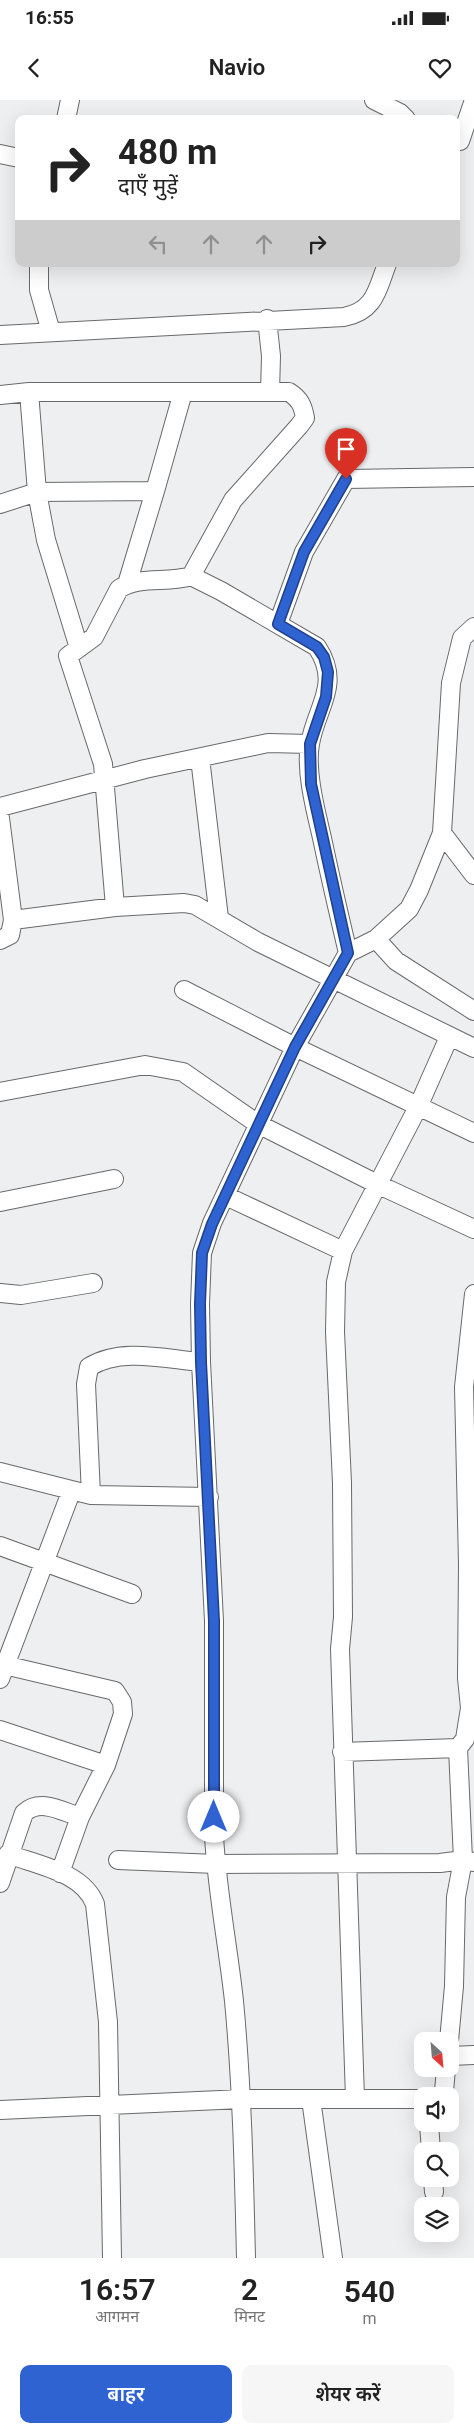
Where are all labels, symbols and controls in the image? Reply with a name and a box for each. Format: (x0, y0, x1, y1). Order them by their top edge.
text: 16:55 (25, 6, 74, 29)
icon: back (20, 54, 48, 82)
icon: heart (426, 54, 454, 82)
text: Navio (209, 55, 265, 80)
text: 480 m (118, 132, 217, 173)
icon: right (35, 135, 100, 200)
text: दाएँ मुड़ें (118, 174, 178, 199)
icon: left (144, 230, 172, 258)
icon: ahead (197, 230, 225, 258)
icon: ahead (250, 230, 278, 258)
icon: right (303, 230, 331, 258)
pin (325, 428, 367, 479)
icon: arrive (332, 435, 360, 463)
position arrow (187, 1790, 239, 1842)
north arrow (414, 2032, 459, 2078)
map controls (414, 2032, 459, 2242)
button: sound (414, 2087, 459, 2132)
button: search (414, 2142, 459, 2187)
button: layers (414, 2197, 459, 2242)
text: 16:57 (79, 2272, 156, 2307)
text: 2 (241, 2272, 258, 2307)
text: 540 (344, 2274, 395, 2309)
text: आगमन (95, 2307, 139, 2326)
text: मिनट (234, 2307, 265, 2326)
text: m (362, 2309, 377, 2328)
button: बाहर (20, 2365, 232, 2423)
button: शेयर करें (242, 2365, 454, 2423)

